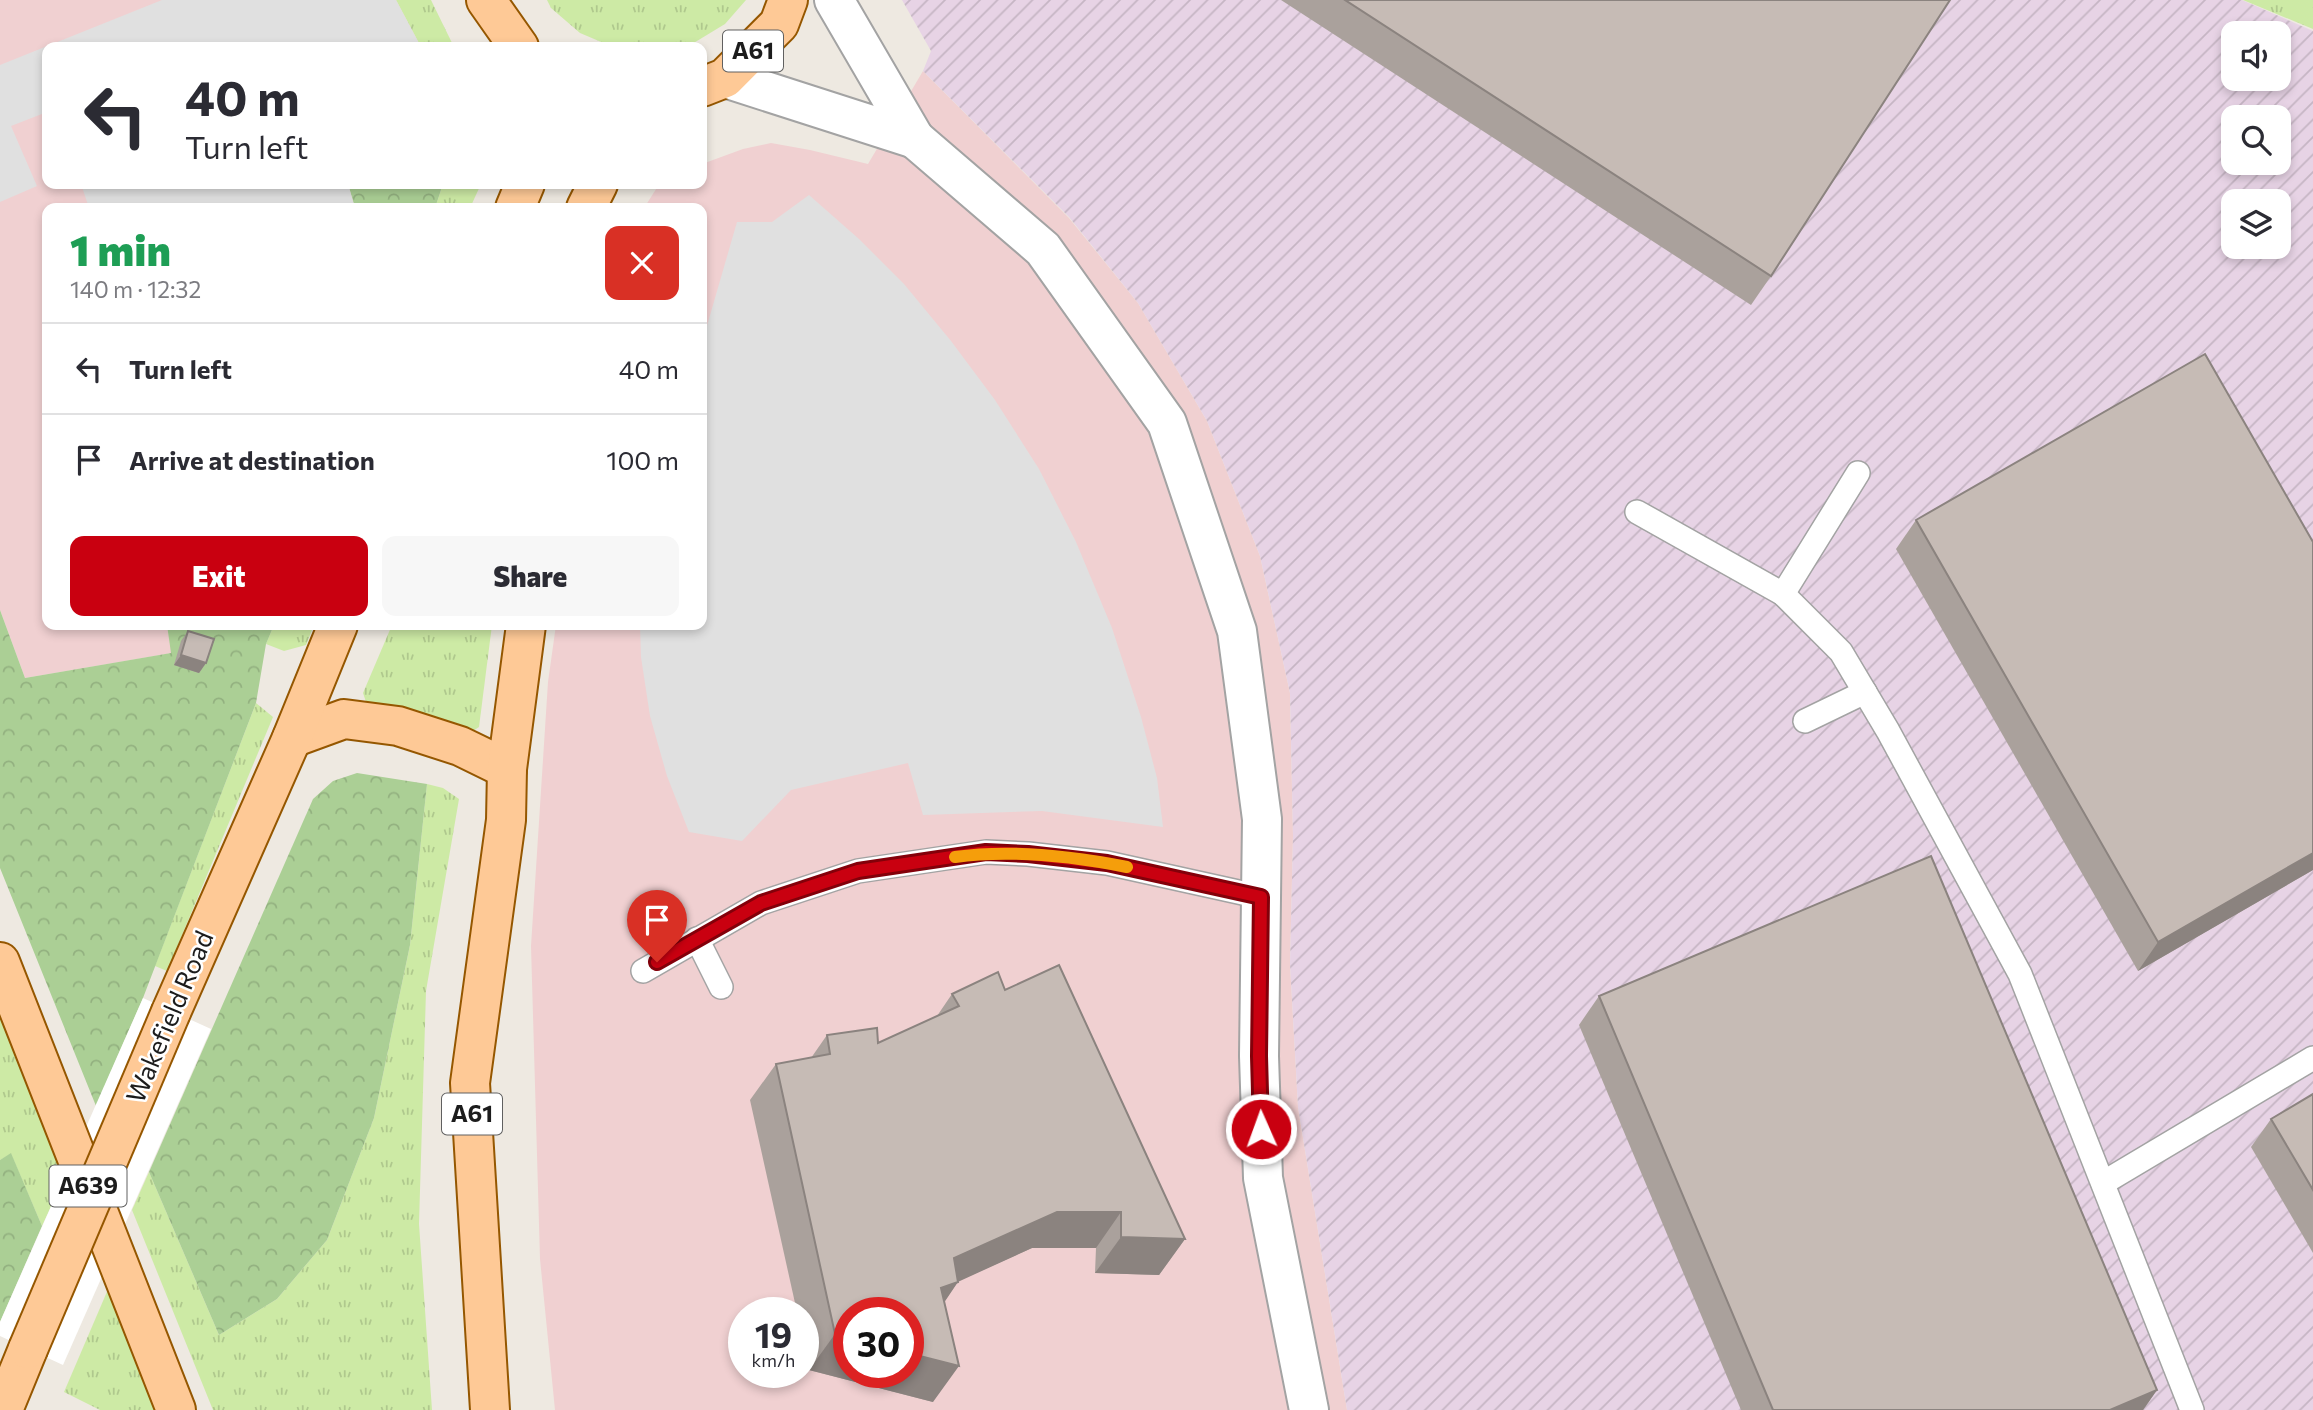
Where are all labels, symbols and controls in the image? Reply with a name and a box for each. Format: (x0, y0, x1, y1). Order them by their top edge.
map controls (2221, 21, 2291, 259)
button: sound (2221, 21, 2291, 91)
road number: A61 (723, 31, 783, 72)
text: 40 m (185, 66, 300, 126)
icon: left (70, 70, 161, 161)
button: search (2221, 105, 2291, 175)
text: Turn left (185, 126, 309, 166)
button: layers (2221, 189, 2291, 259)
text: 1 min (70, 223, 171, 275)
button: close (605, 226, 679, 300)
text: 140 m · 12:32 (70, 275, 201, 303)
icon: left (70, 350, 108, 388)
text: Turn left (129, 353, 232, 384)
text: 40 m (619, 353, 679, 384)
icon: arrive (70, 441, 108, 479)
text: Arrive at destination (129, 444, 375, 475)
text: 100 m (606, 444, 679, 475)
button: Exit (70, 536, 368, 616)
button: Share (382, 536, 679, 616)
pin (627, 890, 687, 962)
icon: arrive (638, 901, 676, 939)
street label: Wakefield Road (118, 926, 219, 1107)
position arrow (1224, 1092, 1298, 1166)
road number: A61 (442, 1094, 502, 1134)
road number: A639 (50, 1166, 126, 1206)
speed limit sign: 30 (833, 1297, 924, 1388)
text: 19 (755, 1312, 792, 1355)
text: km/h (752, 1349, 795, 1371)

